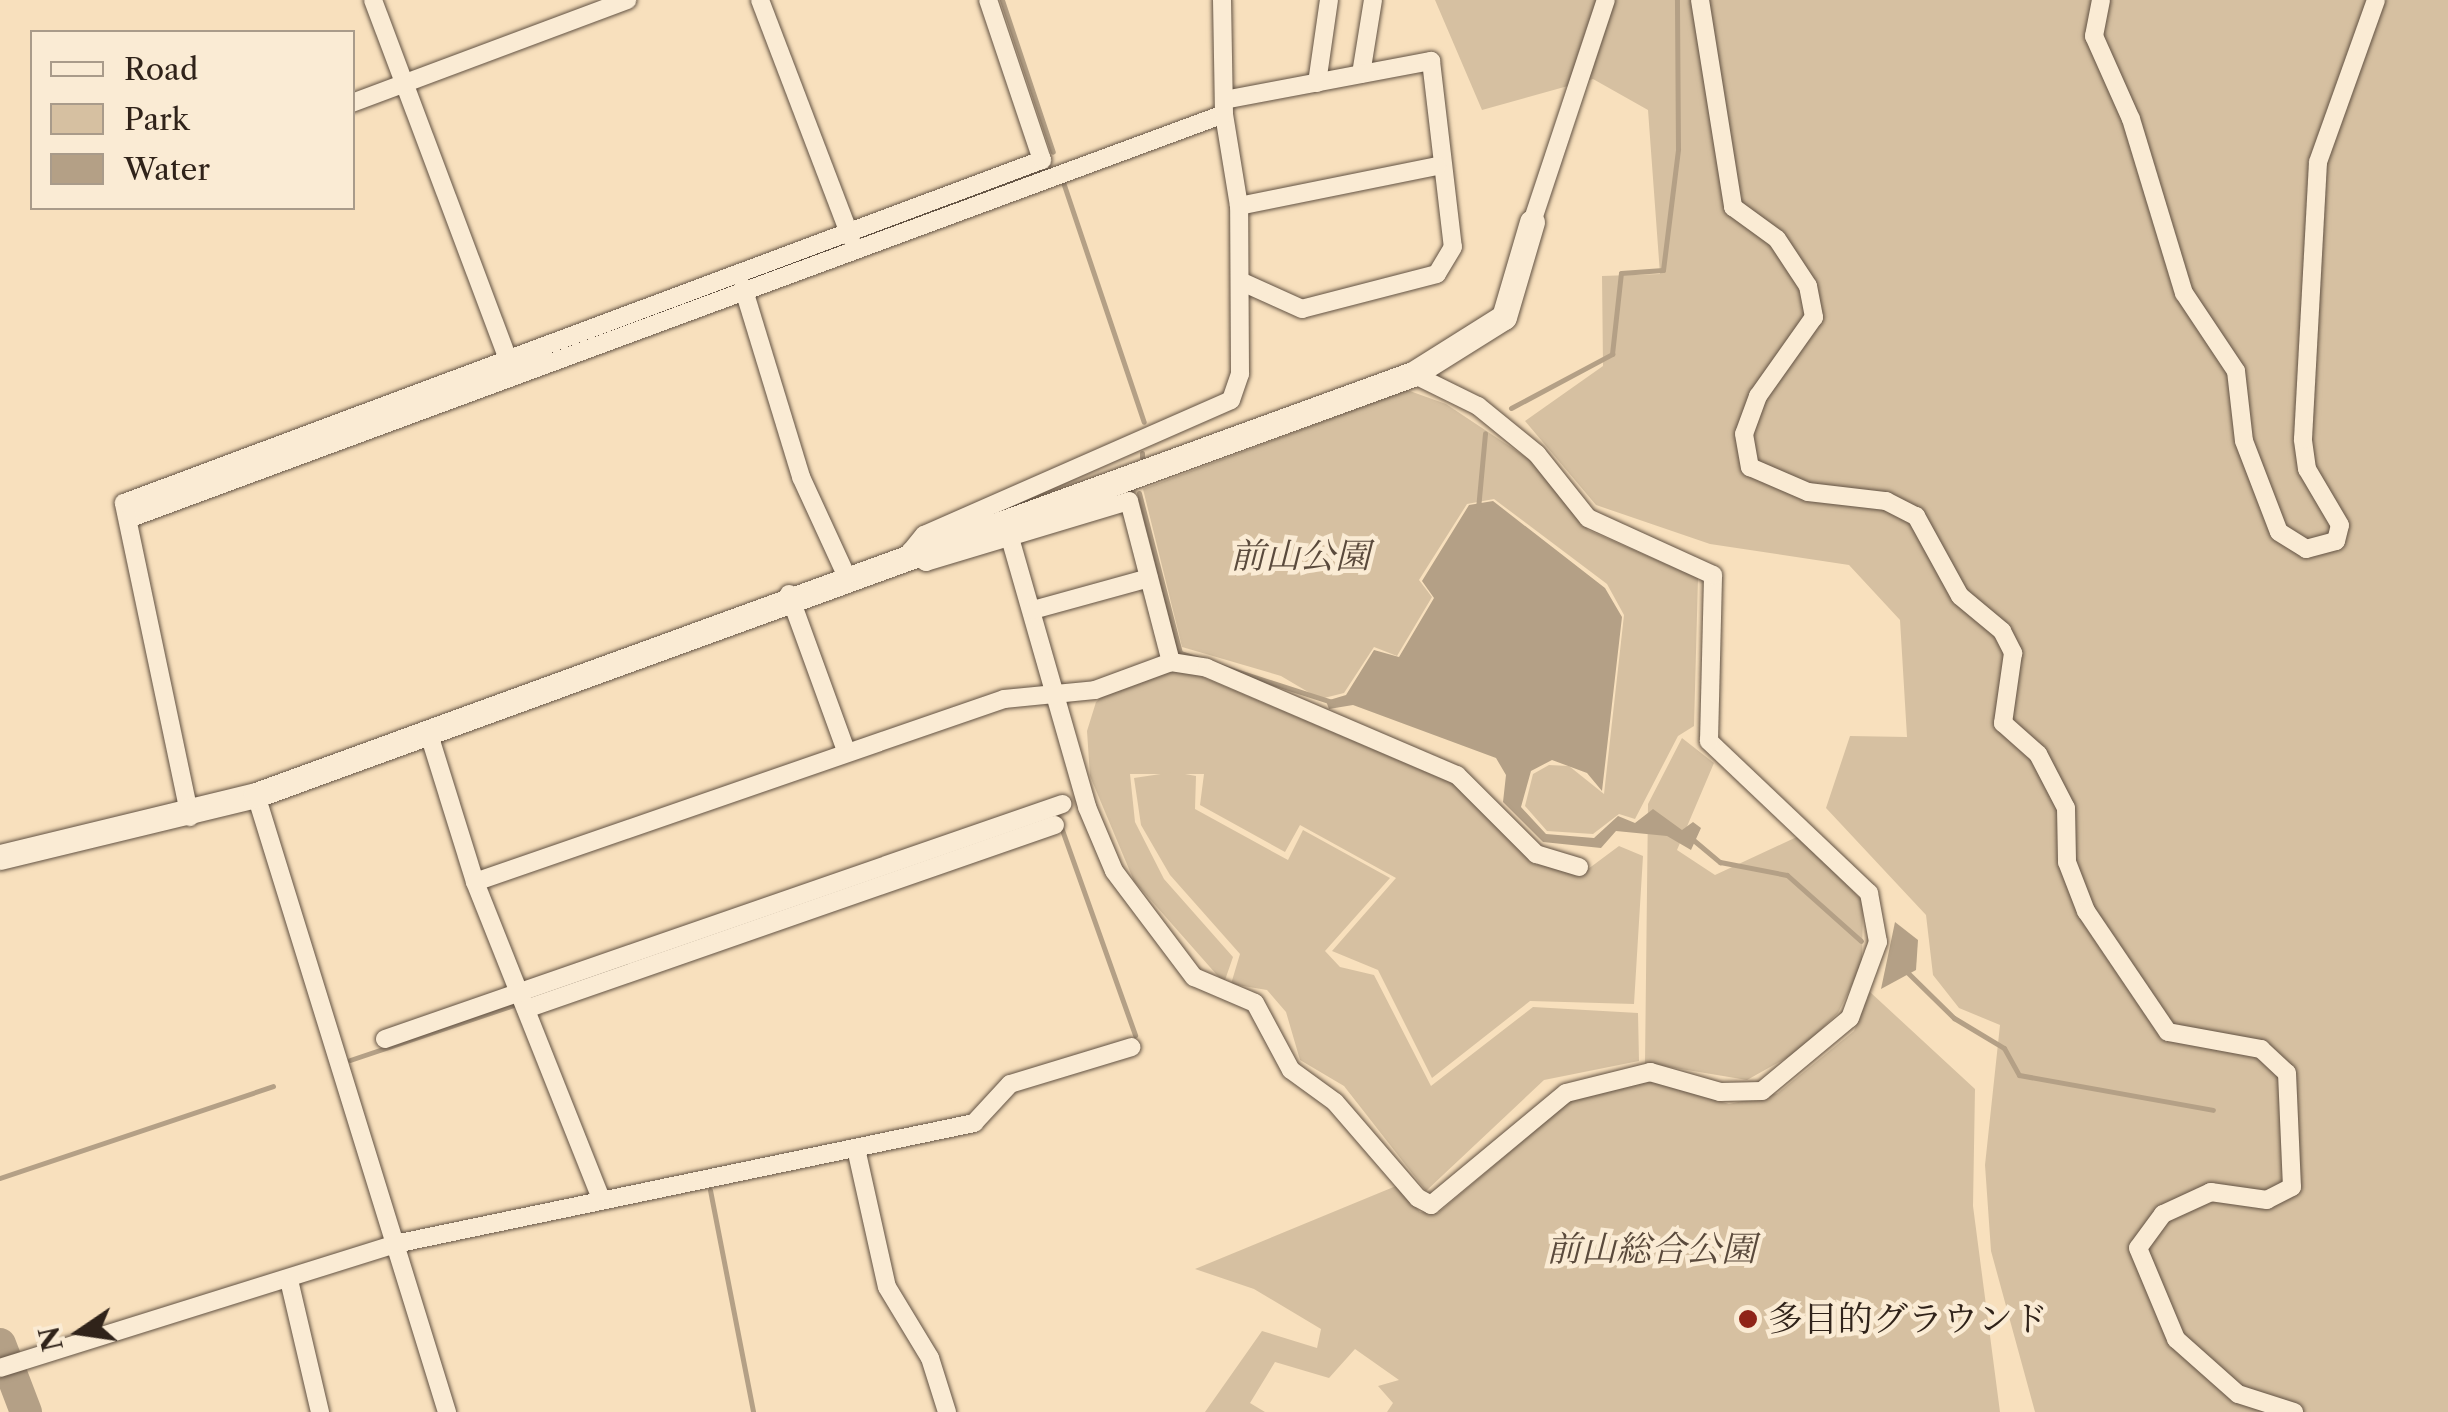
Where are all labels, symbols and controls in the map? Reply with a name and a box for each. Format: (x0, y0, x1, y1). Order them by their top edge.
legend (30, 30, 355, 210)
text: Road (124, 51, 198, 88)
text: Park (124, 101, 189, 138)
text: Water (124, 151, 210, 188)
park label: 前山公園 (1230, 535, 1370, 577)
park label: 前山総合公園 (1546, 1228, 1756, 1270)
north arrow (30, 1282, 130, 1382)
place label: 多目的グラウンド (1768, 1298, 2048, 1340)
marker: 多目的グラウンド (1737, 1308, 1759, 1330)
text: N (31, 1323, 70, 1354)

